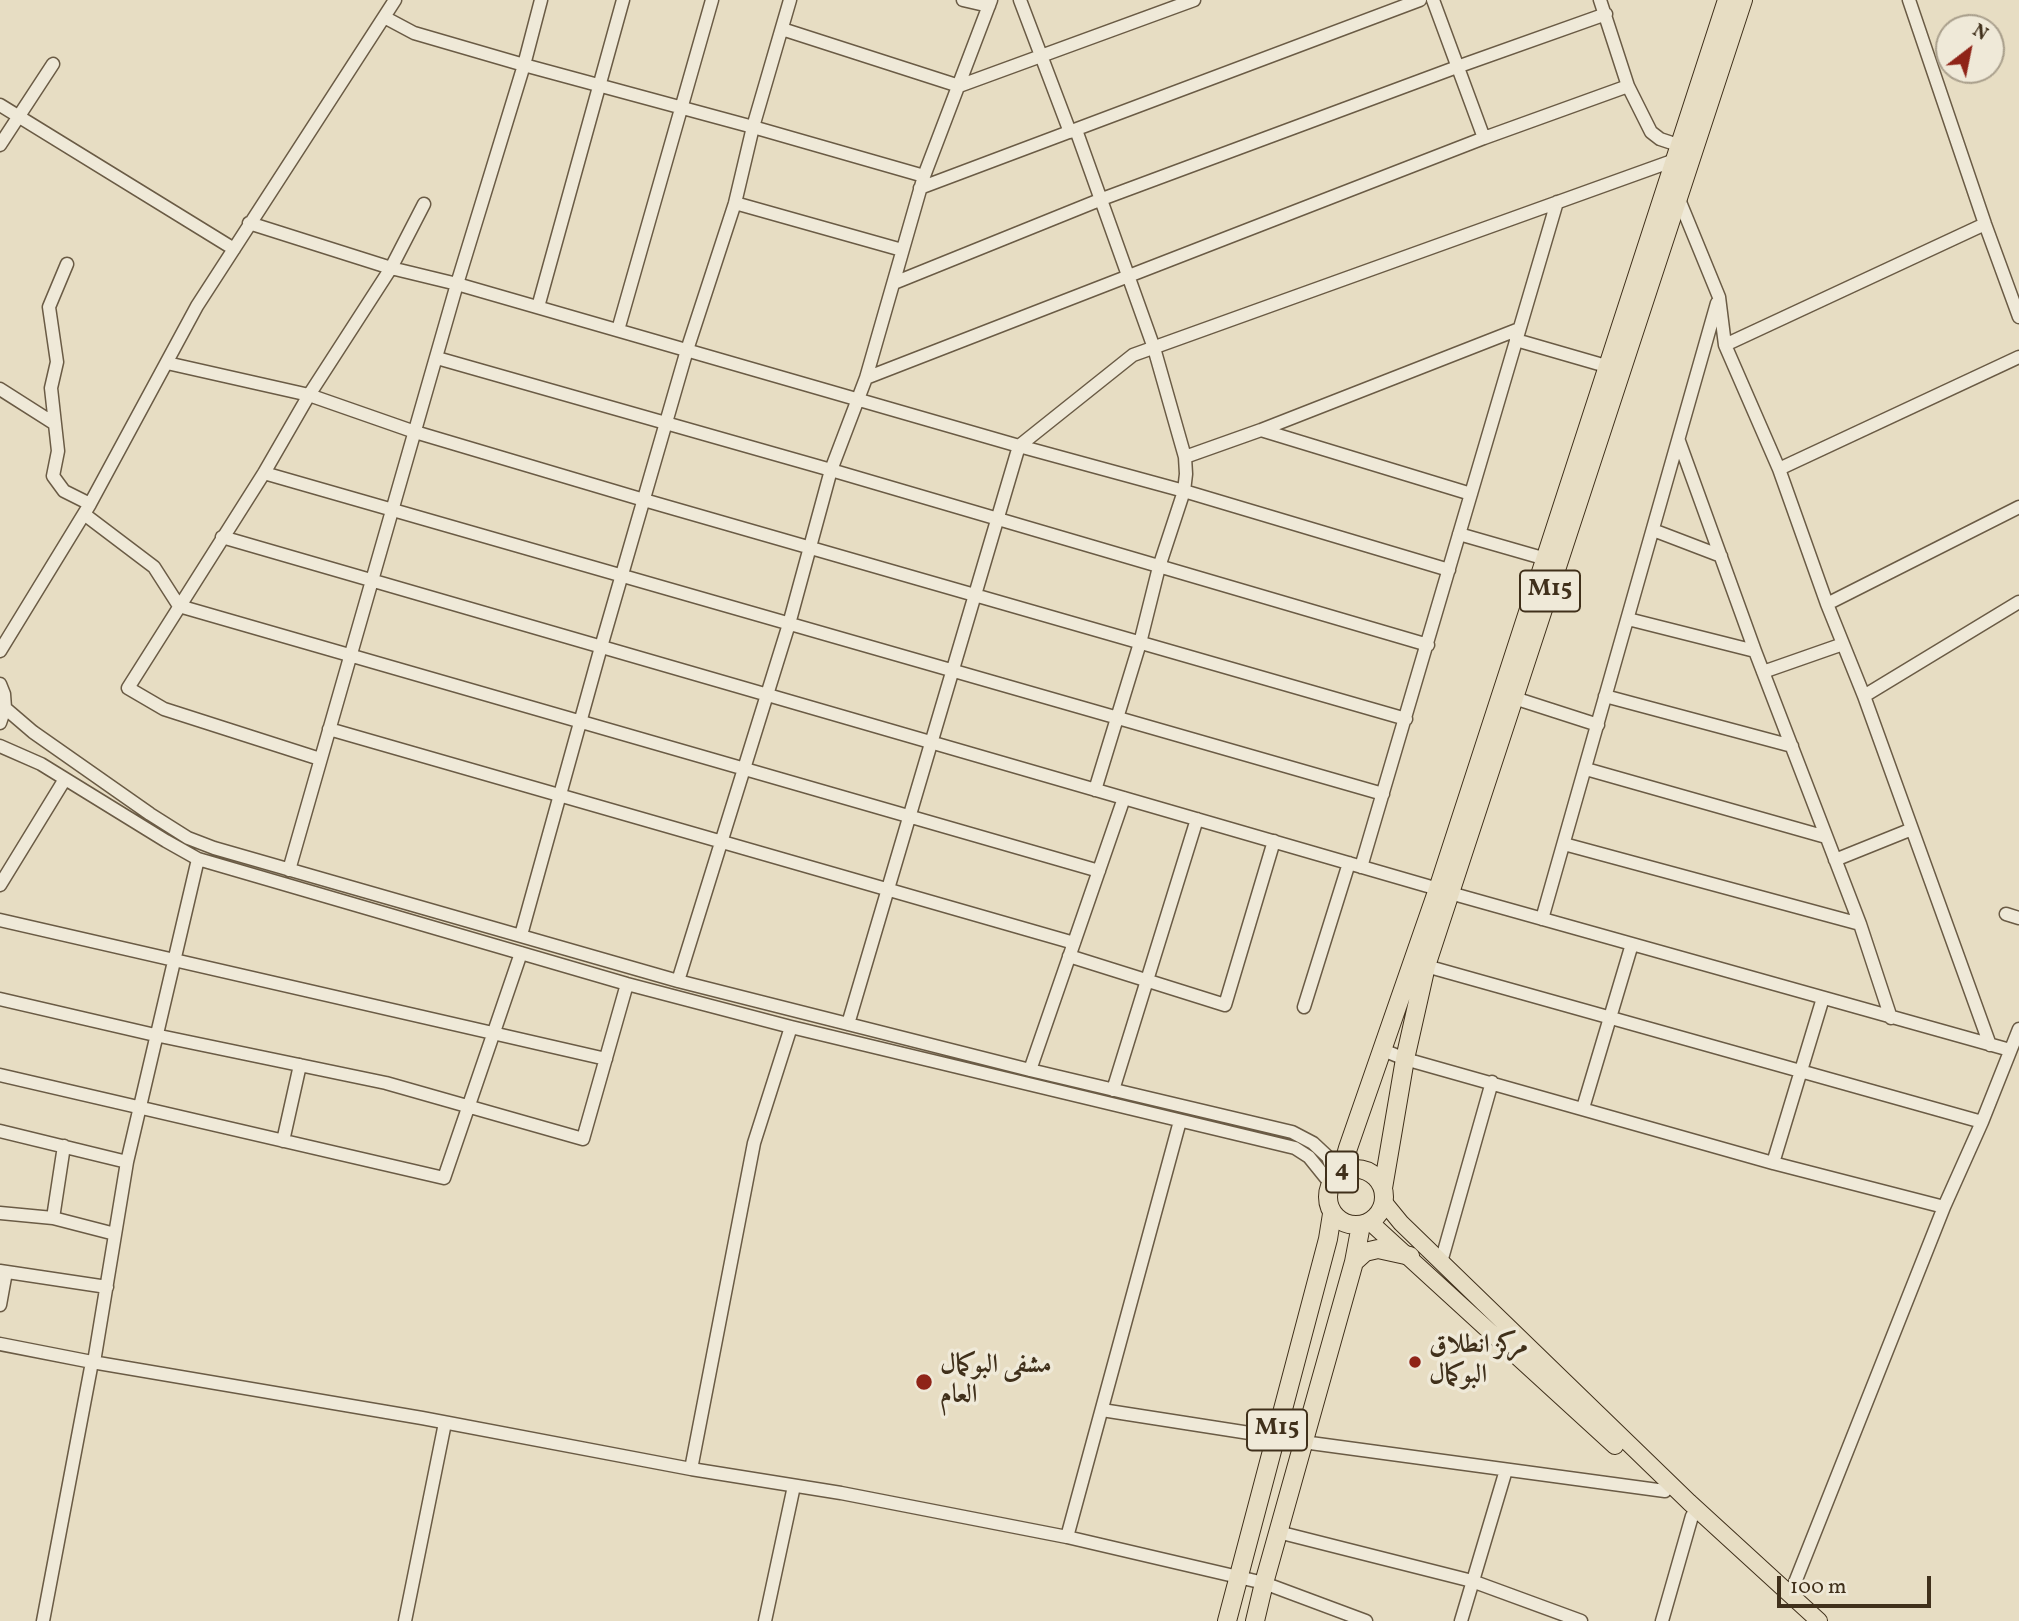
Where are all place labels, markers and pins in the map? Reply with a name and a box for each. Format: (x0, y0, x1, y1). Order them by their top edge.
place label: مركز انطلاق البوكمال (1429, 1331, 1528, 1392)
place label: مشفى البوكمال العام (940, 1351, 1052, 1412)
marker: مركز انطلاق البوكمال (1407, 1354, 1423, 1370)
marker: مشفى البوكمال العام (914, 1372, 934, 1392)

